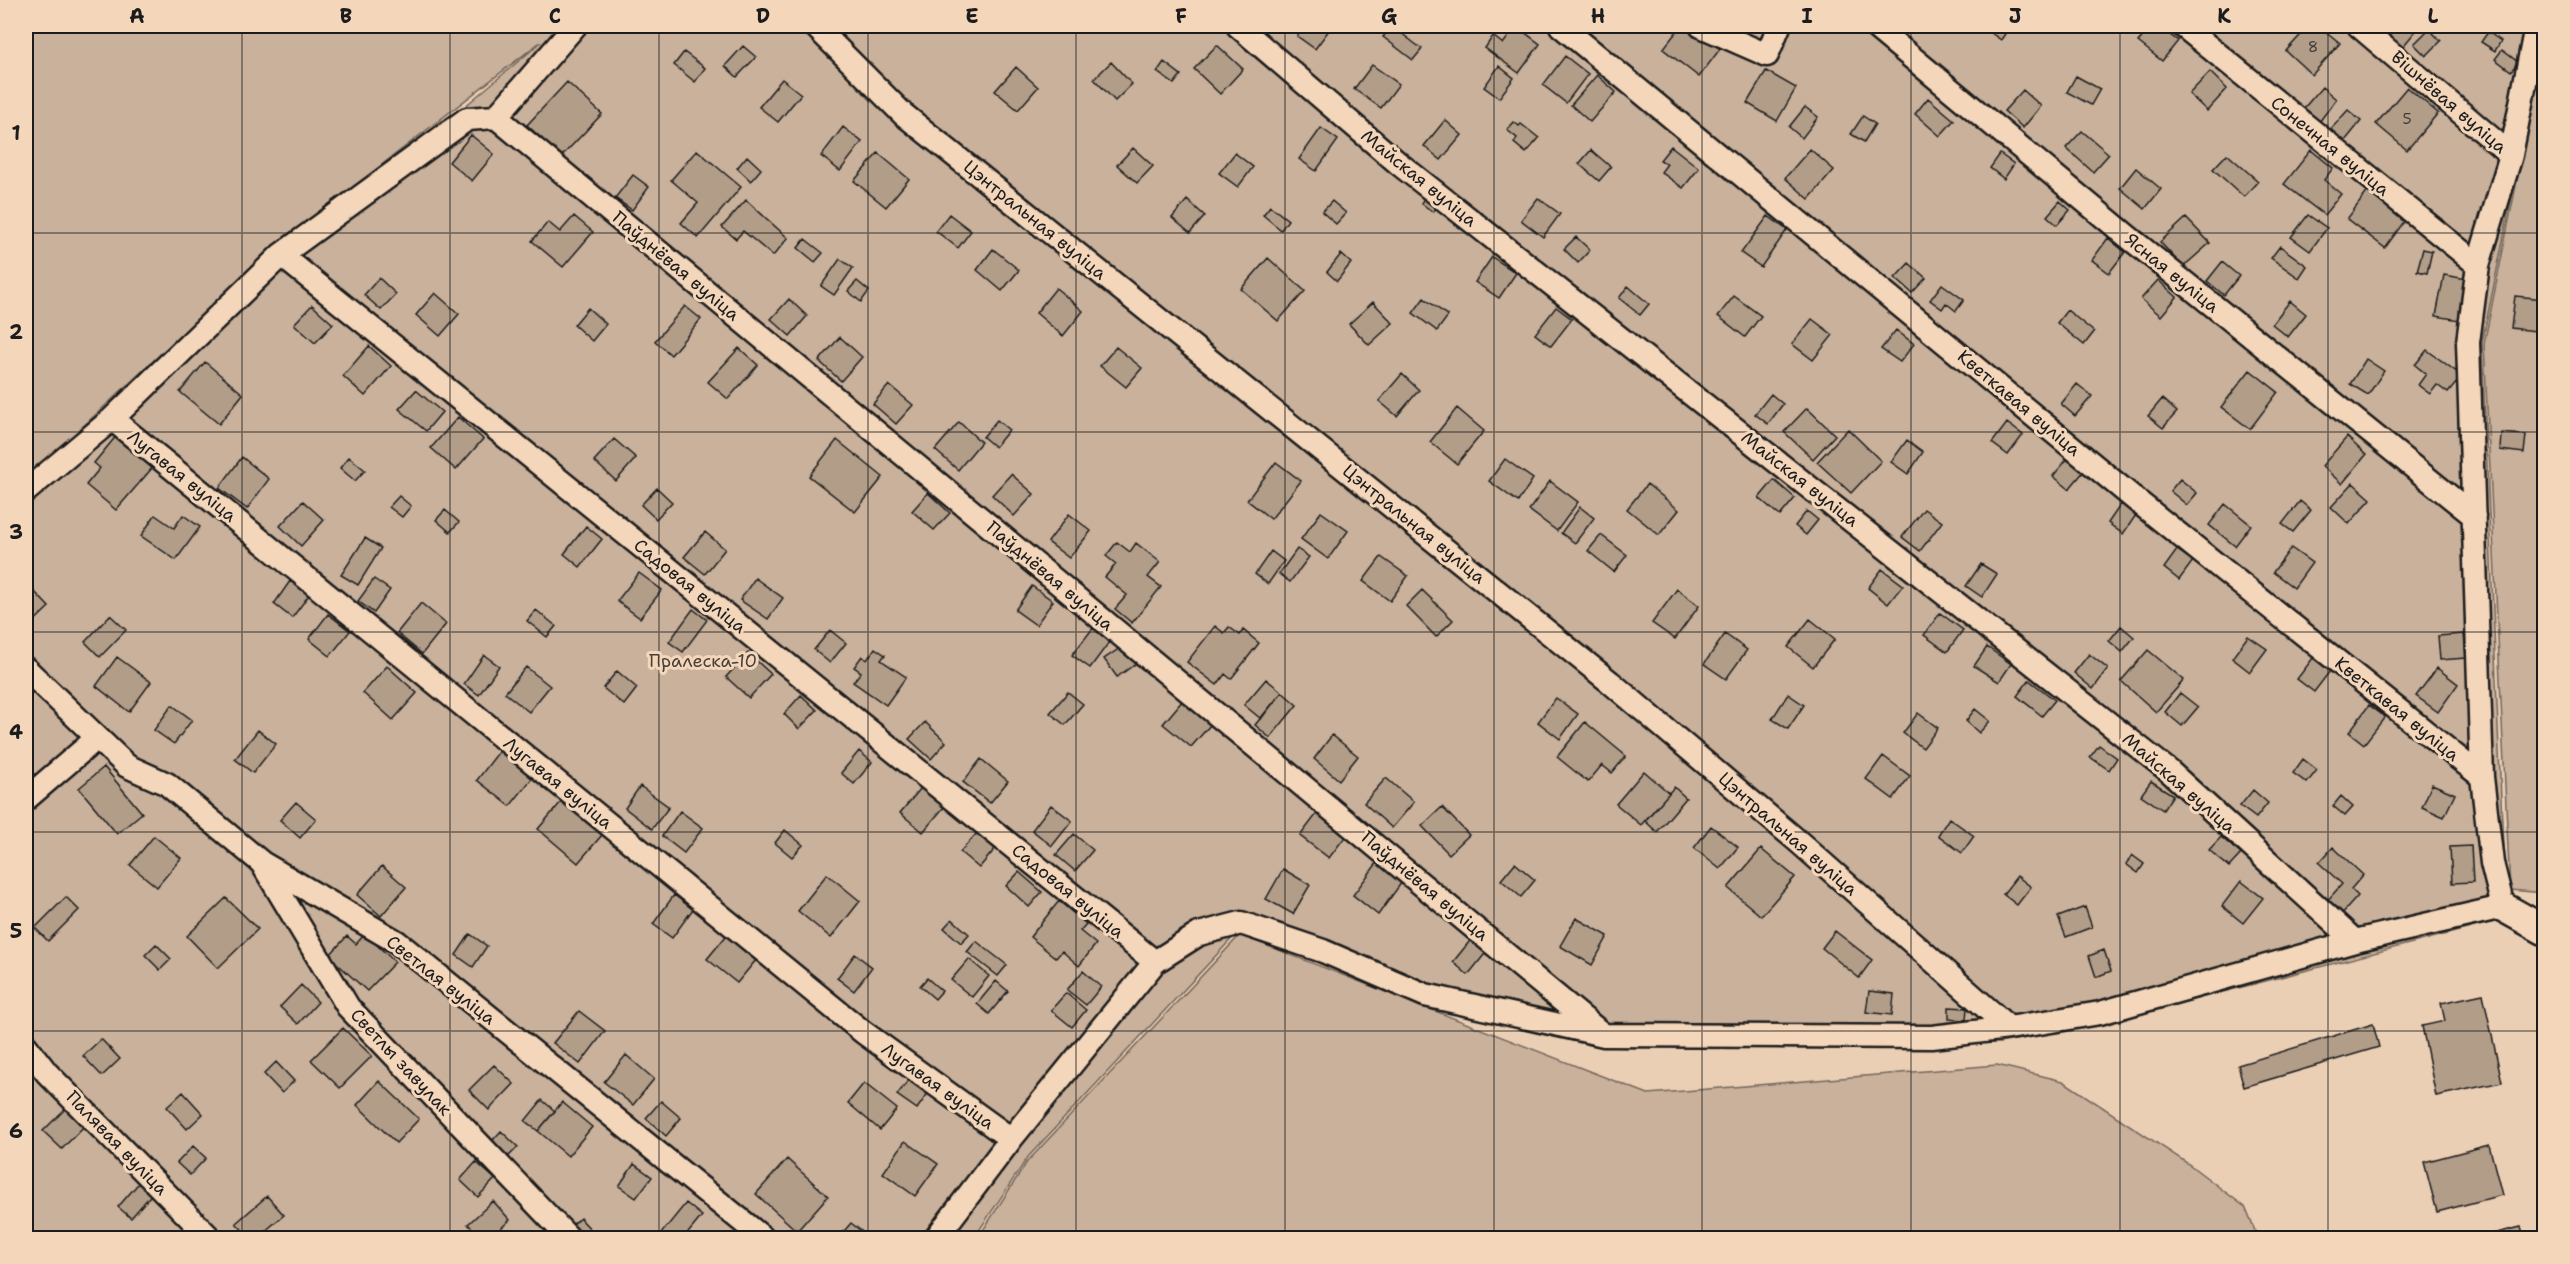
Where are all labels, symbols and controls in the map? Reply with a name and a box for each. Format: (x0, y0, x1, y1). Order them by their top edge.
text: A (129, 3, 145, 29)
text: B (340, 3, 352, 29)
text: C (549, 3, 561, 29)
text: D (756, 3, 770, 29)
text: E (965, 3, 979, 29)
text: F (1175, 3, 1187, 29)
text: G (1381, 3, 1397, 29)
text: H (1591, 3, 1605, 29)
text: I (1801, 3, 1813, 29)
text: J (2009, 3, 2022, 29)
text: K (2217, 3, 2231, 29)
text: L (2428, 3, 2439, 29)
house number: 8 (2308, 37, 2318, 57)
street label: Вішнёвая вуліца (2386, 45, 2512, 159)
street label: Сонечная вуліца (2266, 91, 2394, 201)
house number: 5 (2402, 109, 2412, 129)
text: 1 (11, 120, 21, 146)
street label: Майская вуліца (1356, 124, 1482, 232)
street label: Цэнтральная вуліца (959, 155, 1111, 285)
street label: Паўднёвая вуліца (607, 206, 745, 326)
street label: Ясная вуліца (2120, 228, 2224, 318)
text: 2 (9, 319, 23, 345)
street label: Кветкавая вуліца (1952, 344, 2086, 462)
street label: Лугавая вуліца (122, 425, 242, 527)
street label: Майская вуліца (1736, 426, 1864, 532)
street label: Цэнтральная вуліца (1338, 459, 1490, 589)
street label: Паўднёвая вуліца (981, 516, 1119, 636)
text: 3 (9, 519, 23, 545)
street label: Садовая вуліца (629, 533, 751, 639)
park label: Пралеска-10 (649, 649, 757, 673)
street label: Кветкавая вуліца (2330, 651, 2464, 767)
text: 4 (9, 719, 23, 745)
street label: Майская вуліца (2117, 727, 2241, 839)
street label: Лугавая вуліца (498, 732, 618, 834)
street label: Цэнтральная вуліца (1713, 767, 1863, 901)
street label: Паўднёвая вуліца (1356, 826, 1494, 946)
street label: Садовая вуліца (1007, 838, 1129, 944)
text: 5 (10, 918, 22, 944)
street label: Светлая вуліца (381, 930, 501, 1030)
street label: Светлы завулак (345, 1003, 457, 1121)
street label: Лугавая вуліца (877, 1037, 999, 1135)
street label: Палявая вуліца (61, 1085, 173, 1201)
text: 6 (9, 1118, 23, 1144)

